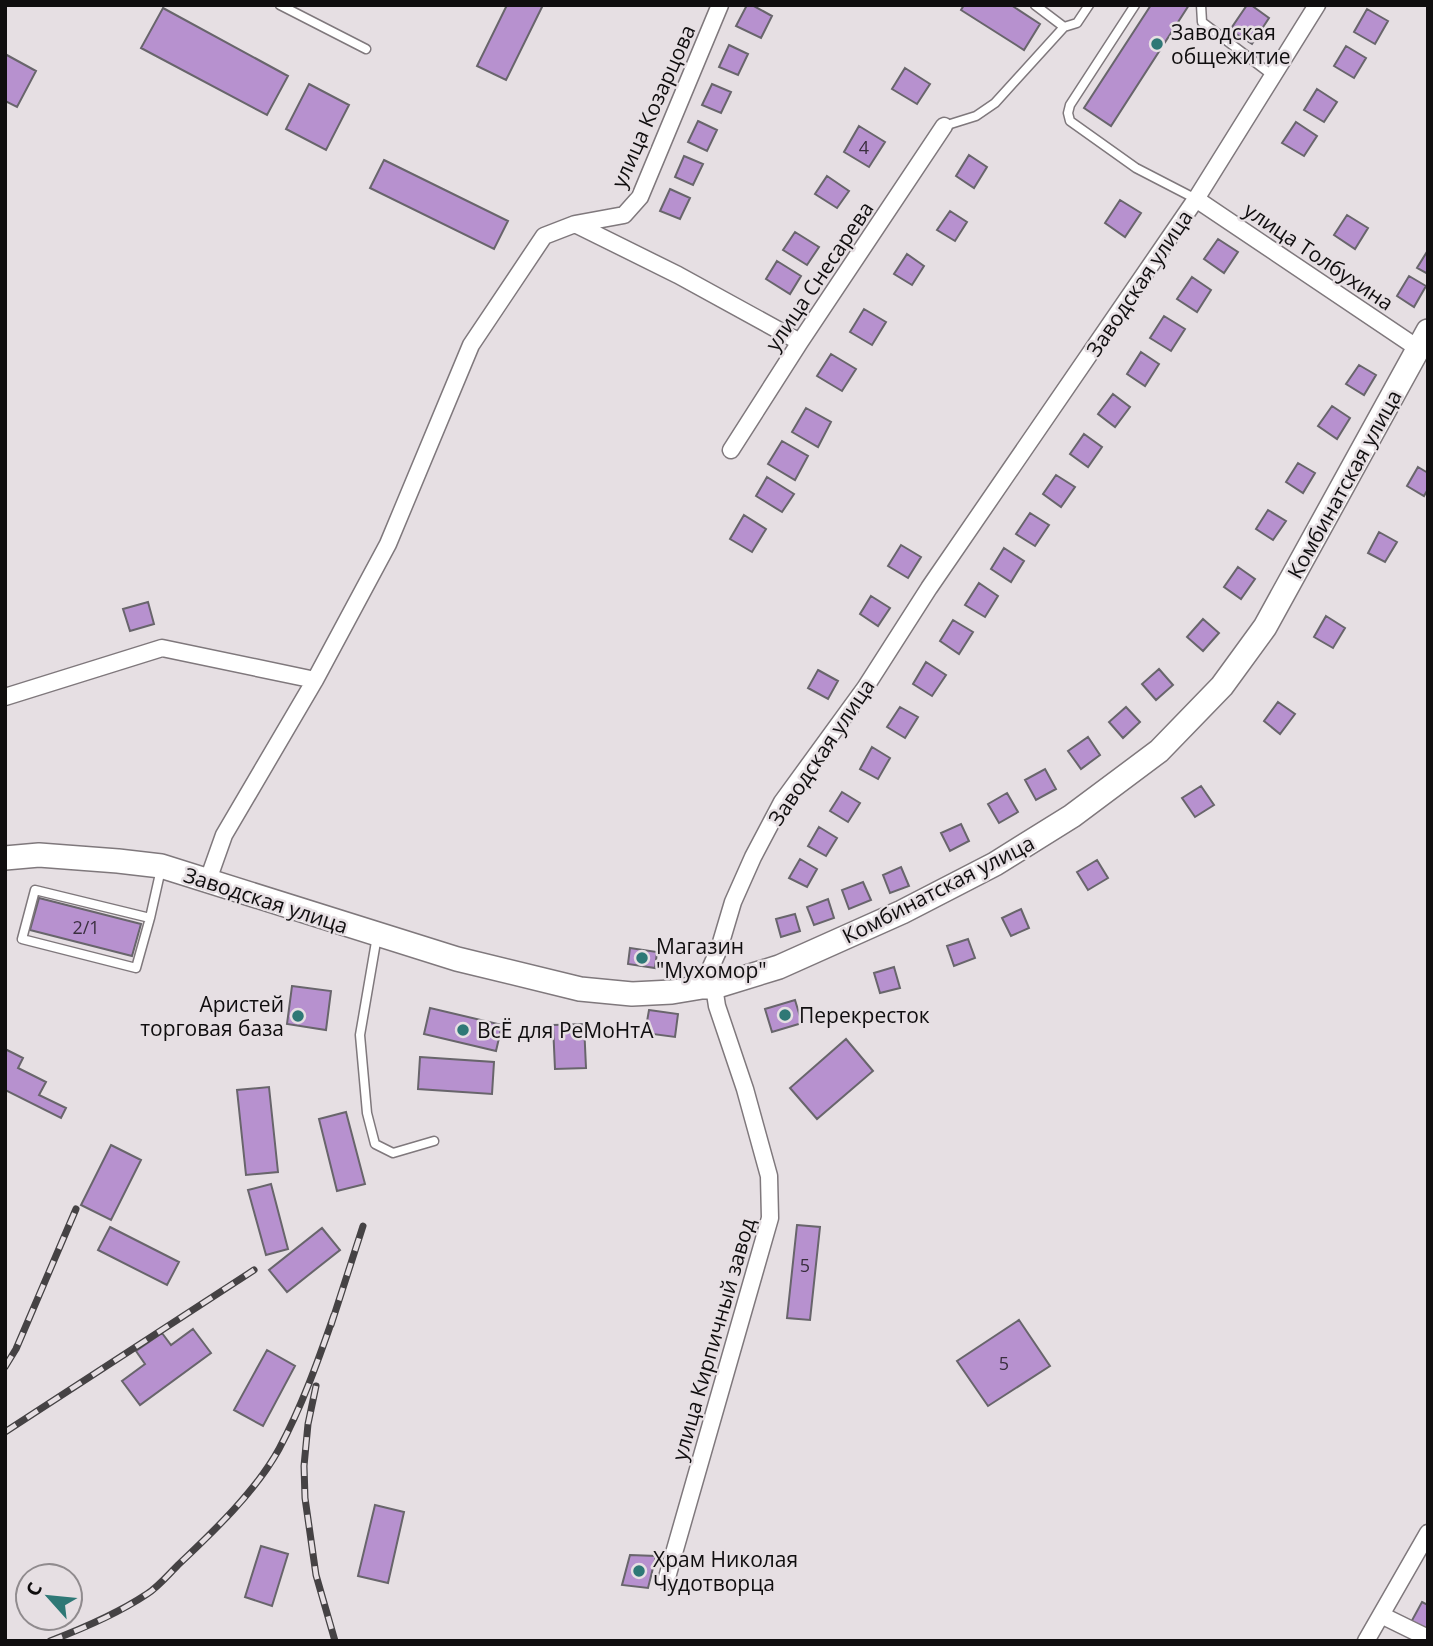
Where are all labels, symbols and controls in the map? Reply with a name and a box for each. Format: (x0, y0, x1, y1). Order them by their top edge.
place label: Заводская общежитие (1171, 18, 1291, 70)
street label: улица Козарцова (604, 20, 702, 192)
marker: Заводская общежитие (1149, 36, 1165, 52)
house number: 4 (859, 135, 869, 159)
street label: улица Снесарева (759, 196, 879, 356)
street label: улица Толбухина (1239, 196, 1399, 316)
street label: Заводская улица (1080, 204, 1198, 362)
street label: Комбинатская улица (1280, 385, 1408, 583)
street label: Заводская улица (762, 673, 880, 831)
street label: Комбинатская улица (837, 828, 1039, 950)
street label: Заводская улица (180, 860, 352, 940)
house number: 2/1 (72, 915, 100, 939)
place label: Магазин "Мухомор" (656, 932, 767, 984)
marker: Магазин "Мухомор" (634, 950, 650, 966)
place label: Аристей торговая база (140, 990, 284, 1042)
place label: Перекресток (799, 1001, 930, 1029)
marker: Перекресток (777, 1007, 793, 1023)
marker: Аристей торговая база (290, 1008, 306, 1024)
place label: ВсЁ для РеМоНтА (477, 1016, 654, 1044)
marker: ВсЁ для РеМоНтА (455, 1022, 471, 1038)
street label: улица Кирпичный завод (665, 1214, 761, 1464)
house number: 5 (800, 1253, 810, 1277)
house number: 5 (999, 1351, 1009, 1375)
place label: Храм Николая Чудотворца (653, 1545, 798, 1597)
north arrow (14, 1562, 84, 1632)
marker: Храм Николая Чудотворца (631, 1563, 647, 1579)
text: С (20, 1578, 48, 1601)

